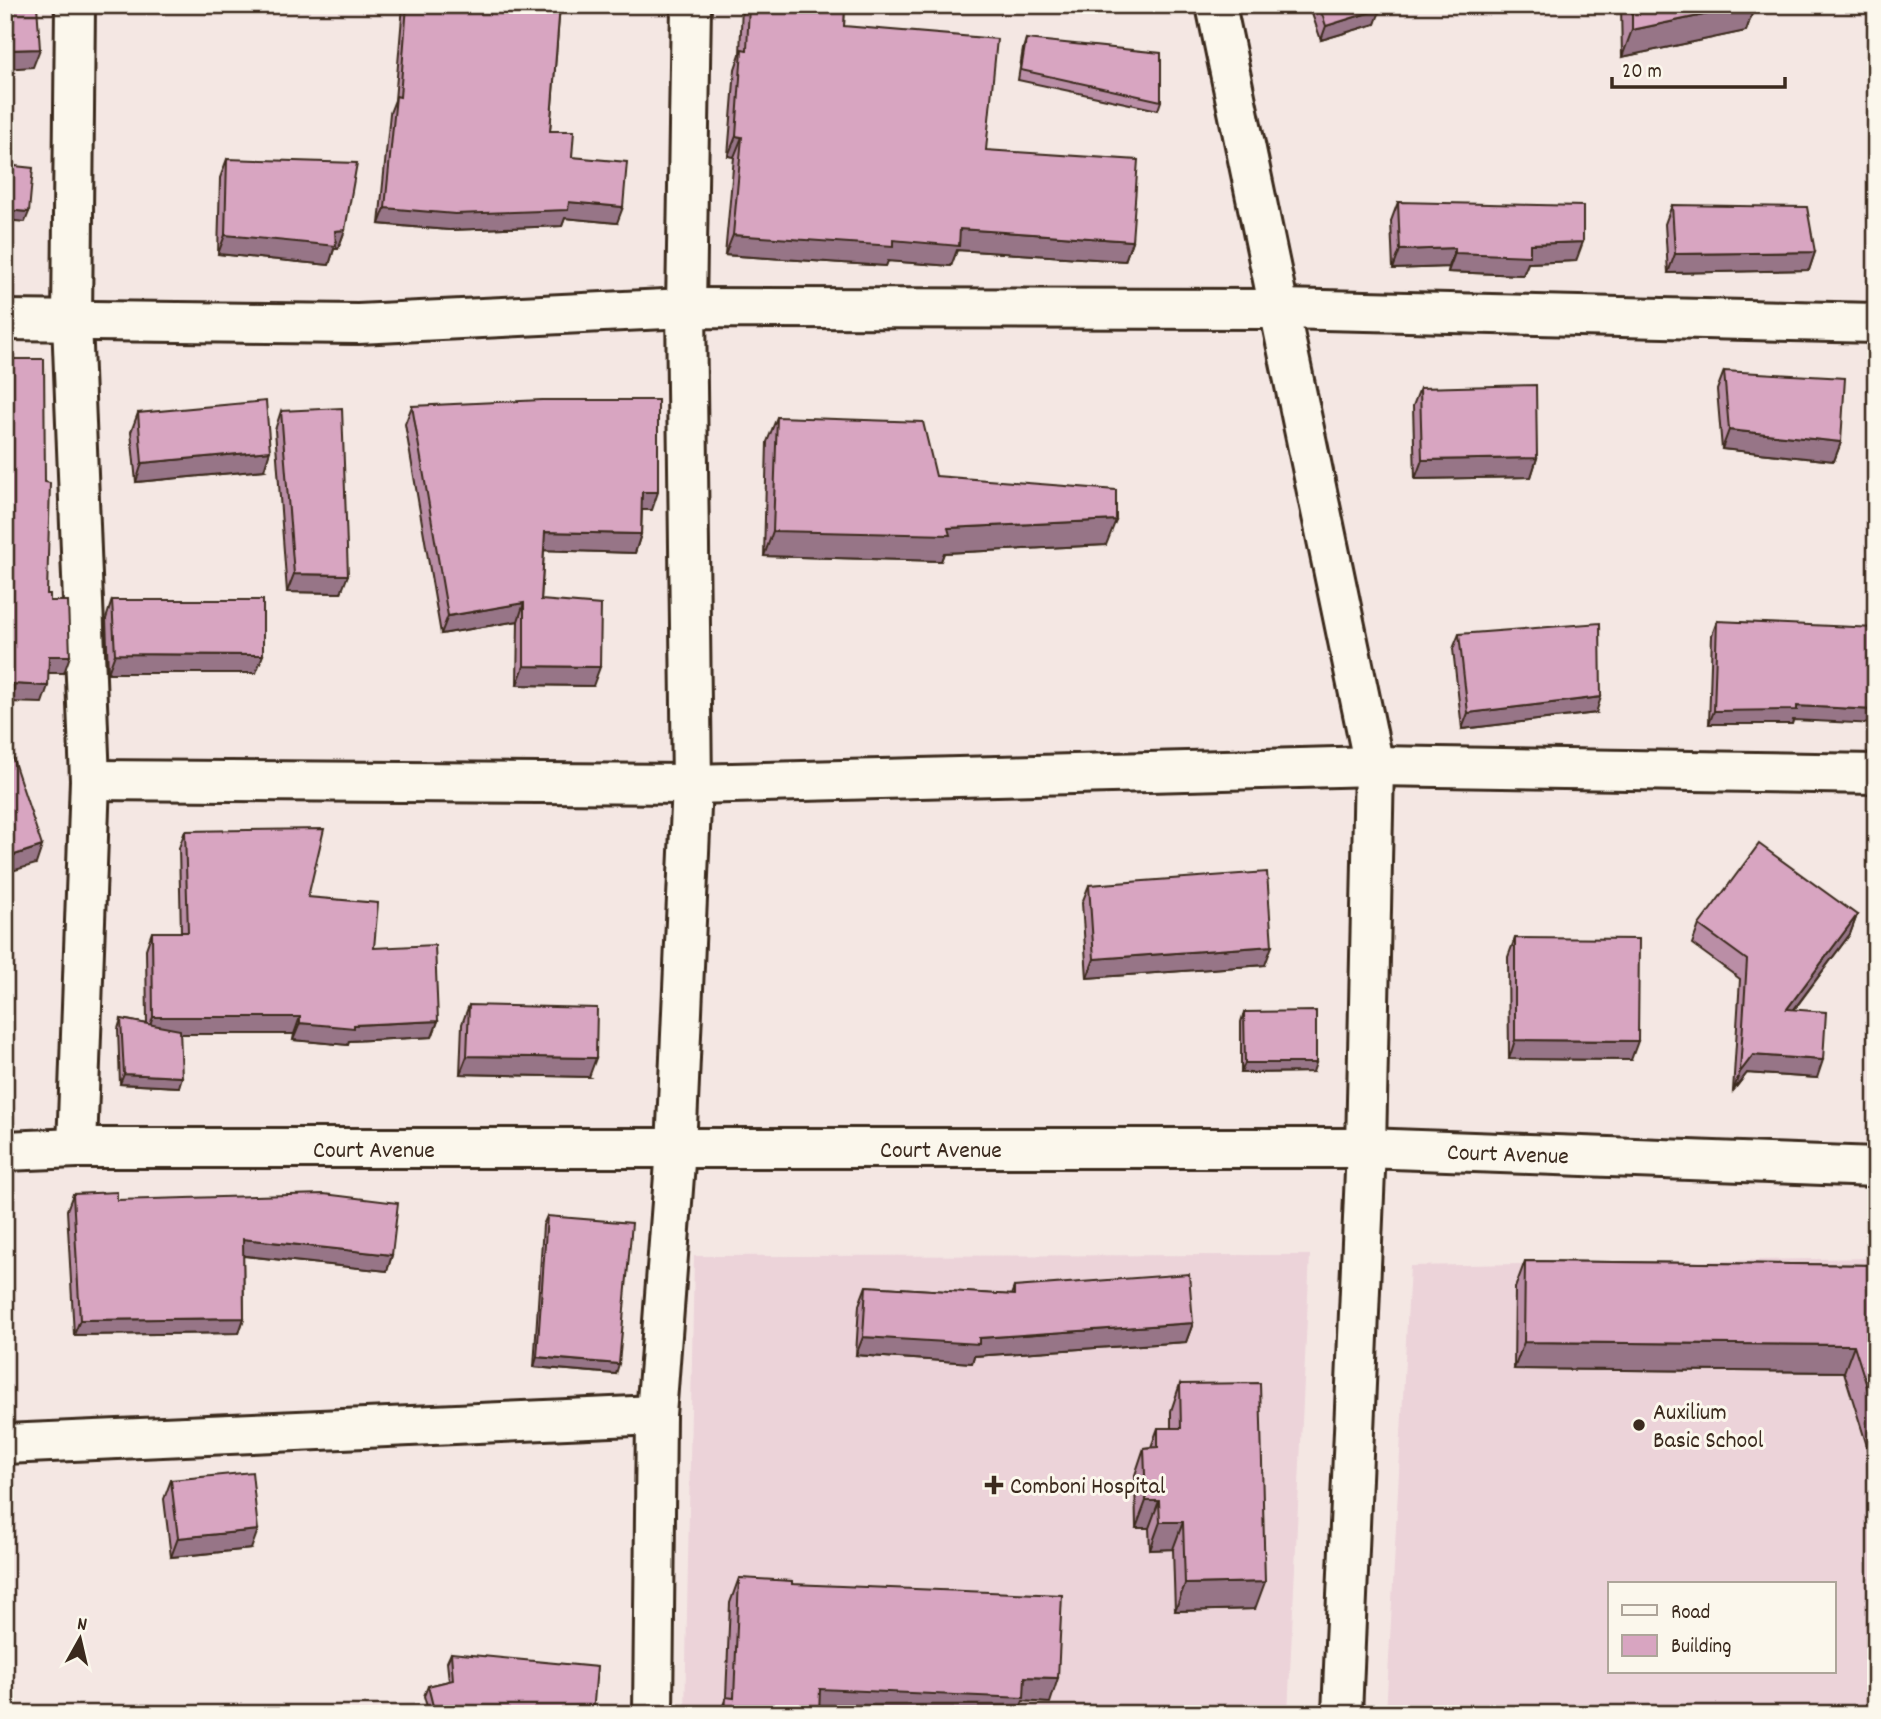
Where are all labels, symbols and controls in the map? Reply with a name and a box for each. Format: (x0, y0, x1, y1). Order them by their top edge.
scale bar (1612, 46, 1785, 90)
text: 20 m (1622, 58, 1662, 88)
street label: Court Avenue (313, 1135, 435, 1169)
street label: Court Avenue (880, 1135, 1002, 1169)
street label: Court Avenue (1446, 1137, 1569, 1175)
place label: Auxilium Basic School (1653, 1397, 1764, 1459)
marker: Auxilium Basic School (1631, 1417, 1647, 1433)
place label: Comboni Hospital (1010, 1471, 1166, 1505)
marker: Comboni Hospital (984, 1475, 1004, 1495)
legend (1608, 1582, 1836, 1674)
text: Road (1671, 1599, 1710, 1629)
north arrow (46, 1604, 116, 1674)
text: N (75, 1612, 88, 1640)
text: Building (1671, 1633, 1731, 1663)

